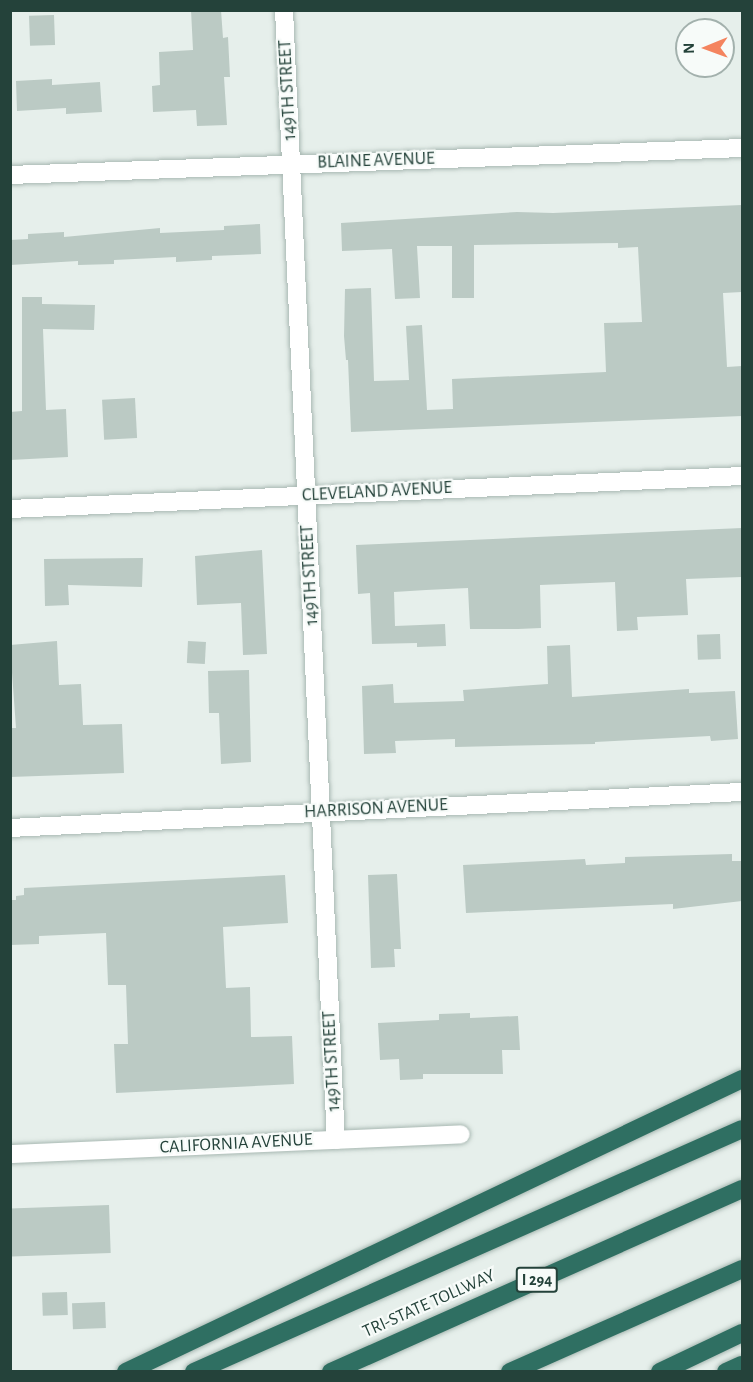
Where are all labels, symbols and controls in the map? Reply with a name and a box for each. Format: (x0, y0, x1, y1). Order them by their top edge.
north arrow (675, 18, 735, 78)
street label: 149TH STREET (275, 39, 301, 141)
text: N (681, 43, 697, 54)
street label: BLAINE AVENUE (317, 148, 435, 174)
street label: CLEVELAND AVENUE (301, 477, 453, 507)
street label: 149TH STREET (297, 524, 323, 626)
street label: HARRISON AVENUE (304, 794, 448, 824)
street label: 149TH STREET (319, 1010, 345, 1112)
street label: CALIFORNIA AVENUE (159, 1129, 313, 1159)
street label: TRI-STATE TOLLWAY (359, 1265, 499, 1343)
road number: I 294 (514, 1267, 560, 1293)

